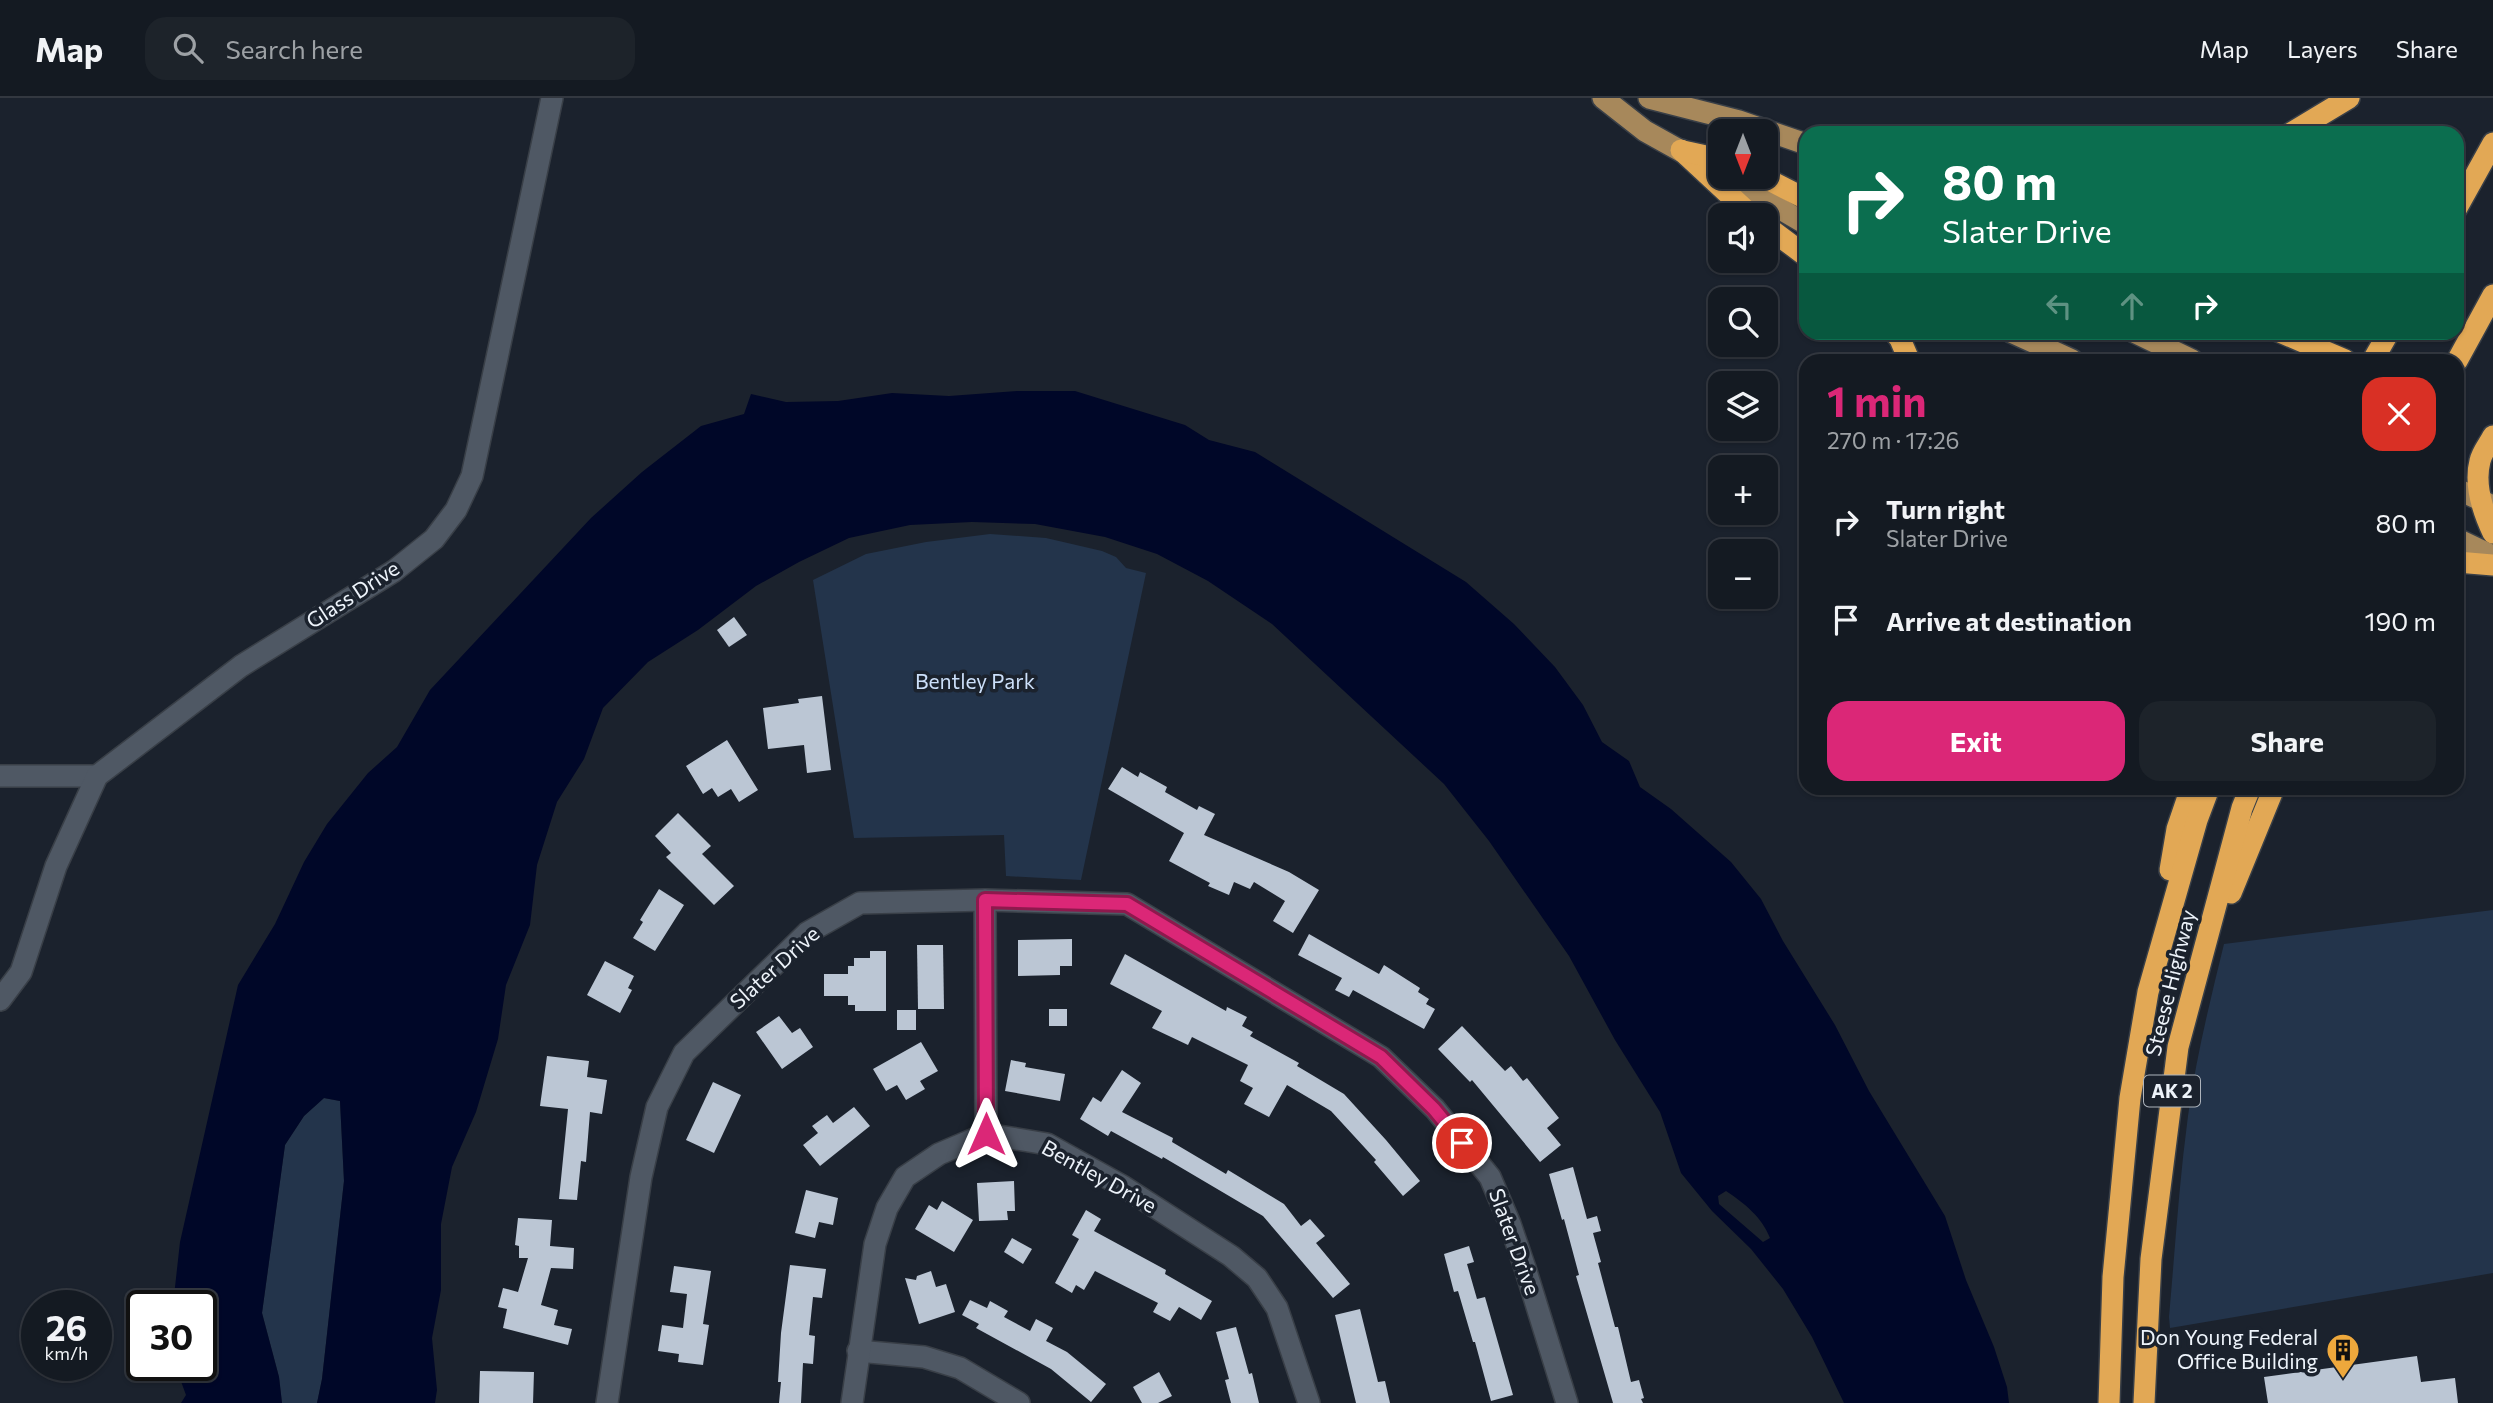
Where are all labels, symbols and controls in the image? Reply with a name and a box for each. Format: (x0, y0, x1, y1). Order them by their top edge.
search box (145, 17, 635, 80)
text: Map (35, 28, 103, 69)
icon: search (169, 29, 207, 67)
text: Search here (225, 33, 363, 64)
text: Map (2200, 34, 2249, 63)
text: Layers (2287, 34, 2358, 63)
text: Share (2396, 34, 2458, 63)
north arrow (1708, 119, 1778, 189)
map controls (1708, 119, 1778, 609)
text: 80 m (1942, 150, 2057, 210)
icon: right (1827, 154, 1918, 245)
button: sound (1708, 203, 1778, 273)
text: Slater Drive (1942, 210, 2112, 250)
button: search (1708, 287, 1778, 357)
icon: left (2040, 287, 2078, 325)
icon: ahead (2113, 287, 2151, 325)
icon: right (2186, 287, 2224, 325)
button: layers (1708, 371, 1778, 441)
text: 1 min (1827, 374, 1927, 426)
button: close (2362, 377, 2436, 451)
text: 270 m · 17:26 (1827, 426, 1960, 454)
button: + (1708, 455, 1778, 525)
text: Turn right (1886, 493, 2005, 524)
icon: right (1827, 503, 1865, 541)
text: 80 m (2376, 507, 2436, 538)
text: Slater Drive (1886, 524, 2008, 552)
button: − (1708, 539, 1778, 609)
street label: Glass Drive (301, 555, 403, 633)
icon: arrive (1827, 601, 1865, 639)
text: Arrive at destination (1886, 605, 2132, 636)
text: 190 m (2364, 605, 2436, 636)
park label: Bentley Park (915, 668, 1035, 693)
button: Exit (1827, 701, 2125, 781)
button: Share (2139, 701, 2436, 781)
street label: Steese Highway (2139, 907, 2200, 1058)
street label: Slater Drive (724, 920, 824, 1013)
road number: AK 2 (2144, 1076, 2200, 1107)
position arrow (949, 1097, 1023, 1171)
pin (1432, 1113, 1492, 1173)
icon: arrive (1443, 1124, 1481, 1162)
street label: Bentley Drive (1038, 1134, 1161, 1217)
street label: Slater Drive (1485, 1185, 1546, 1298)
speed limit sign: 30 (126, 1290, 217, 1381)
text: 26 (46, 1305, 87, 1348)
place label: Don Young Federal Office Building (2140, 1324, 2318, 1373)
building icon: Don Young Federal Office Building (2324, 1331, 2362, 1380)
text: km/h (45, 1342, 88, 1364)

